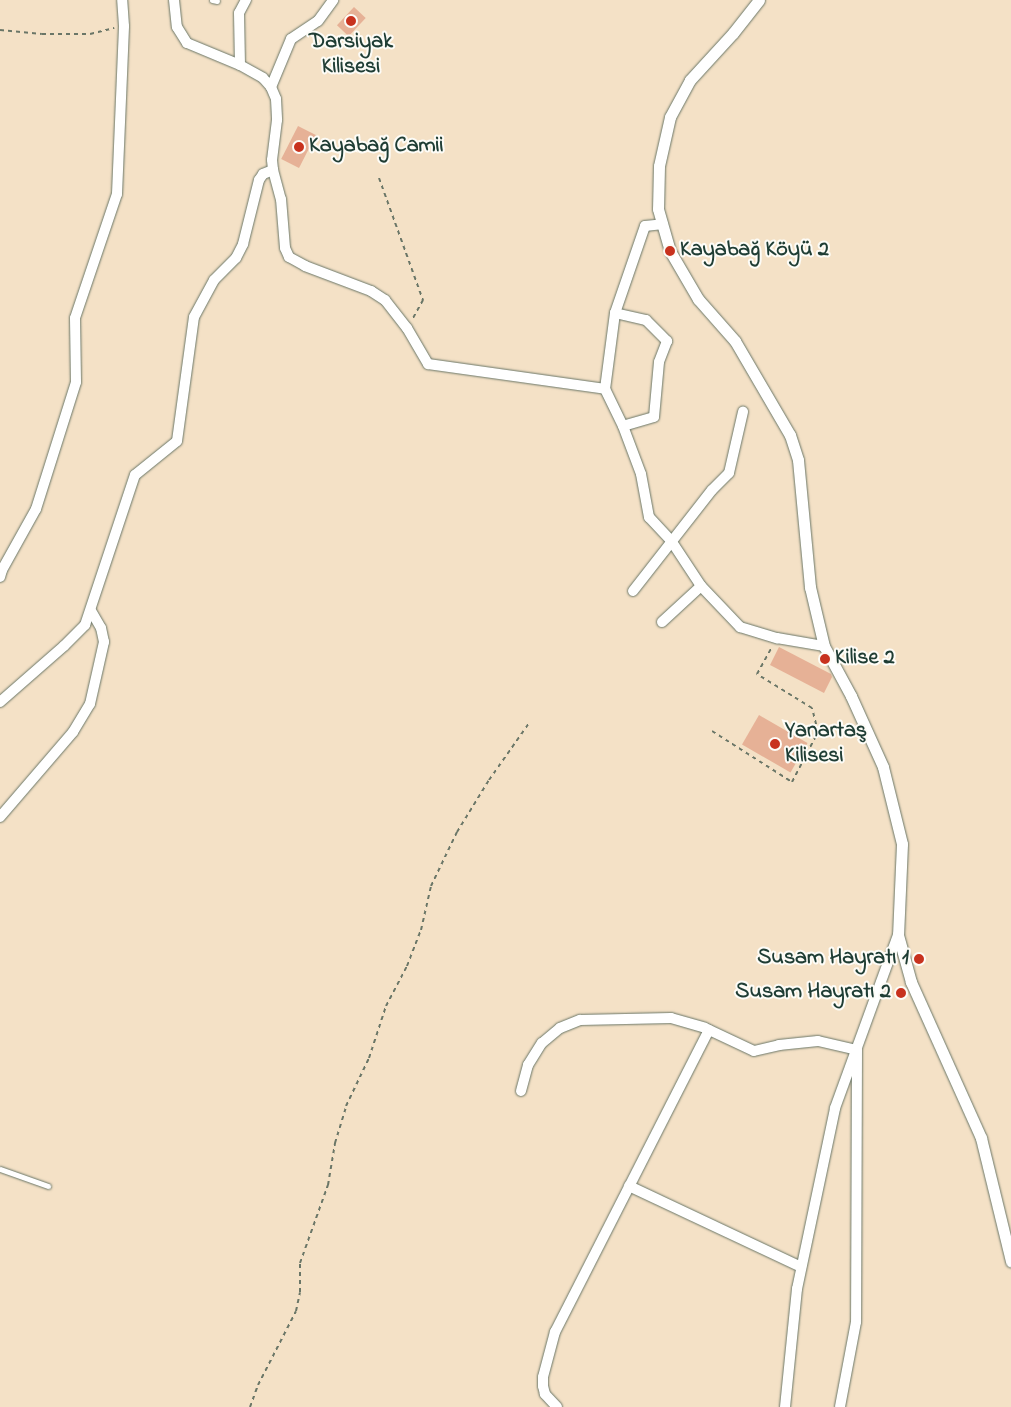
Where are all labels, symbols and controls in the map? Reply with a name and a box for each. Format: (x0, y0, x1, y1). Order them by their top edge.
marker: Darsiyak Kilisesi (345, 15, 357, 27)
place label: Darsiyak Kilisesi (309, 29, 393, 80)
place label: Kayabağ Camii (309, 134, 444, 160)
marker: Kayabağ Camii (293, 141, 305, 153)
place label: Kayabağ Köyü 2 (680, 238, 829, 264)
marker: Kayabağ Köyü 2 (664, 245, 676, 257)
place label: Kilise 2 (835, 646, 895, 672)
marker: Kilise 2 (819, 653, 831, 665)
place label: Yanartaş Kilisesi (785, 718, 867, 769)
marker: Yanartaş Kilisesi (769, 738, 781, 750)
place label: Susam Hayratı 1 (757, 946, 909, 972)
marker: Susam Hayratı 1 (913, 953, 925, 965)
place label: Susam Hayratı 2 (735, 980, 891, 1006)
marker: Susam Hayratı 2 (895, 987, 907, 999)

